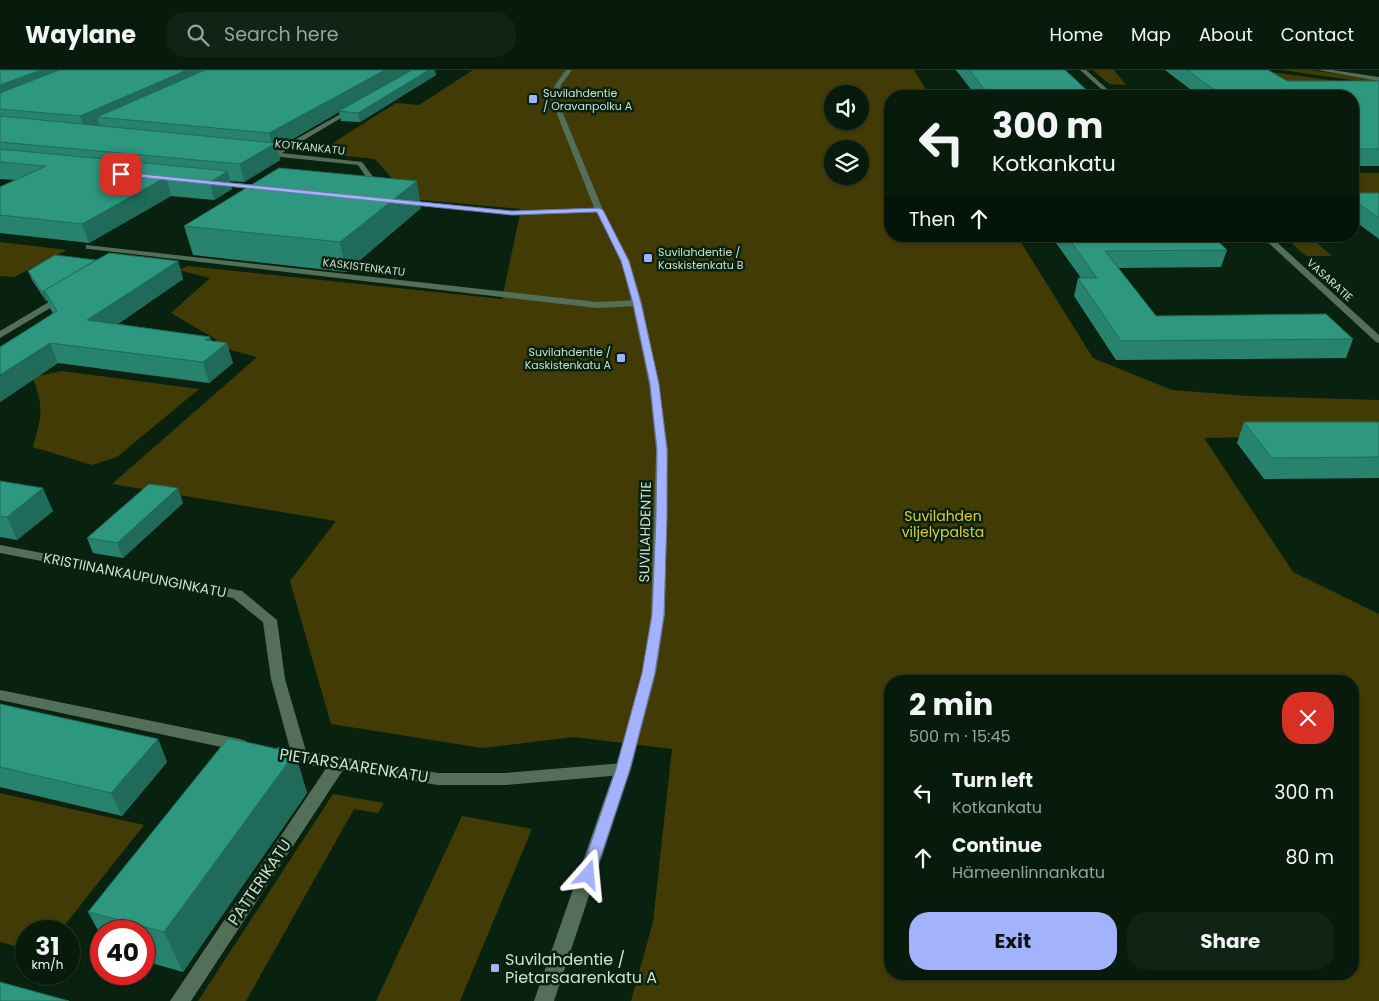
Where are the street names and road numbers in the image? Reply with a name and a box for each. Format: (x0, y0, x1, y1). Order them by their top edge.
street label: KOTKANKATU (274, 135, 346, 159)
street label: KASKISTENKATU (322, 254, 406, 280)
street label: VASARATIE (1303, 255, 1357, 305)
street label: SUVILAHDENTIE (634, 481, 656, 583)
street label: KRISTIINANKAUPUNGINKATU (42, 547, 228, 603)
street label: PIETARSAARENKATU (278, 742, 430, 789)
street label: PATTERIKATU (222, 835, 297, 930)

